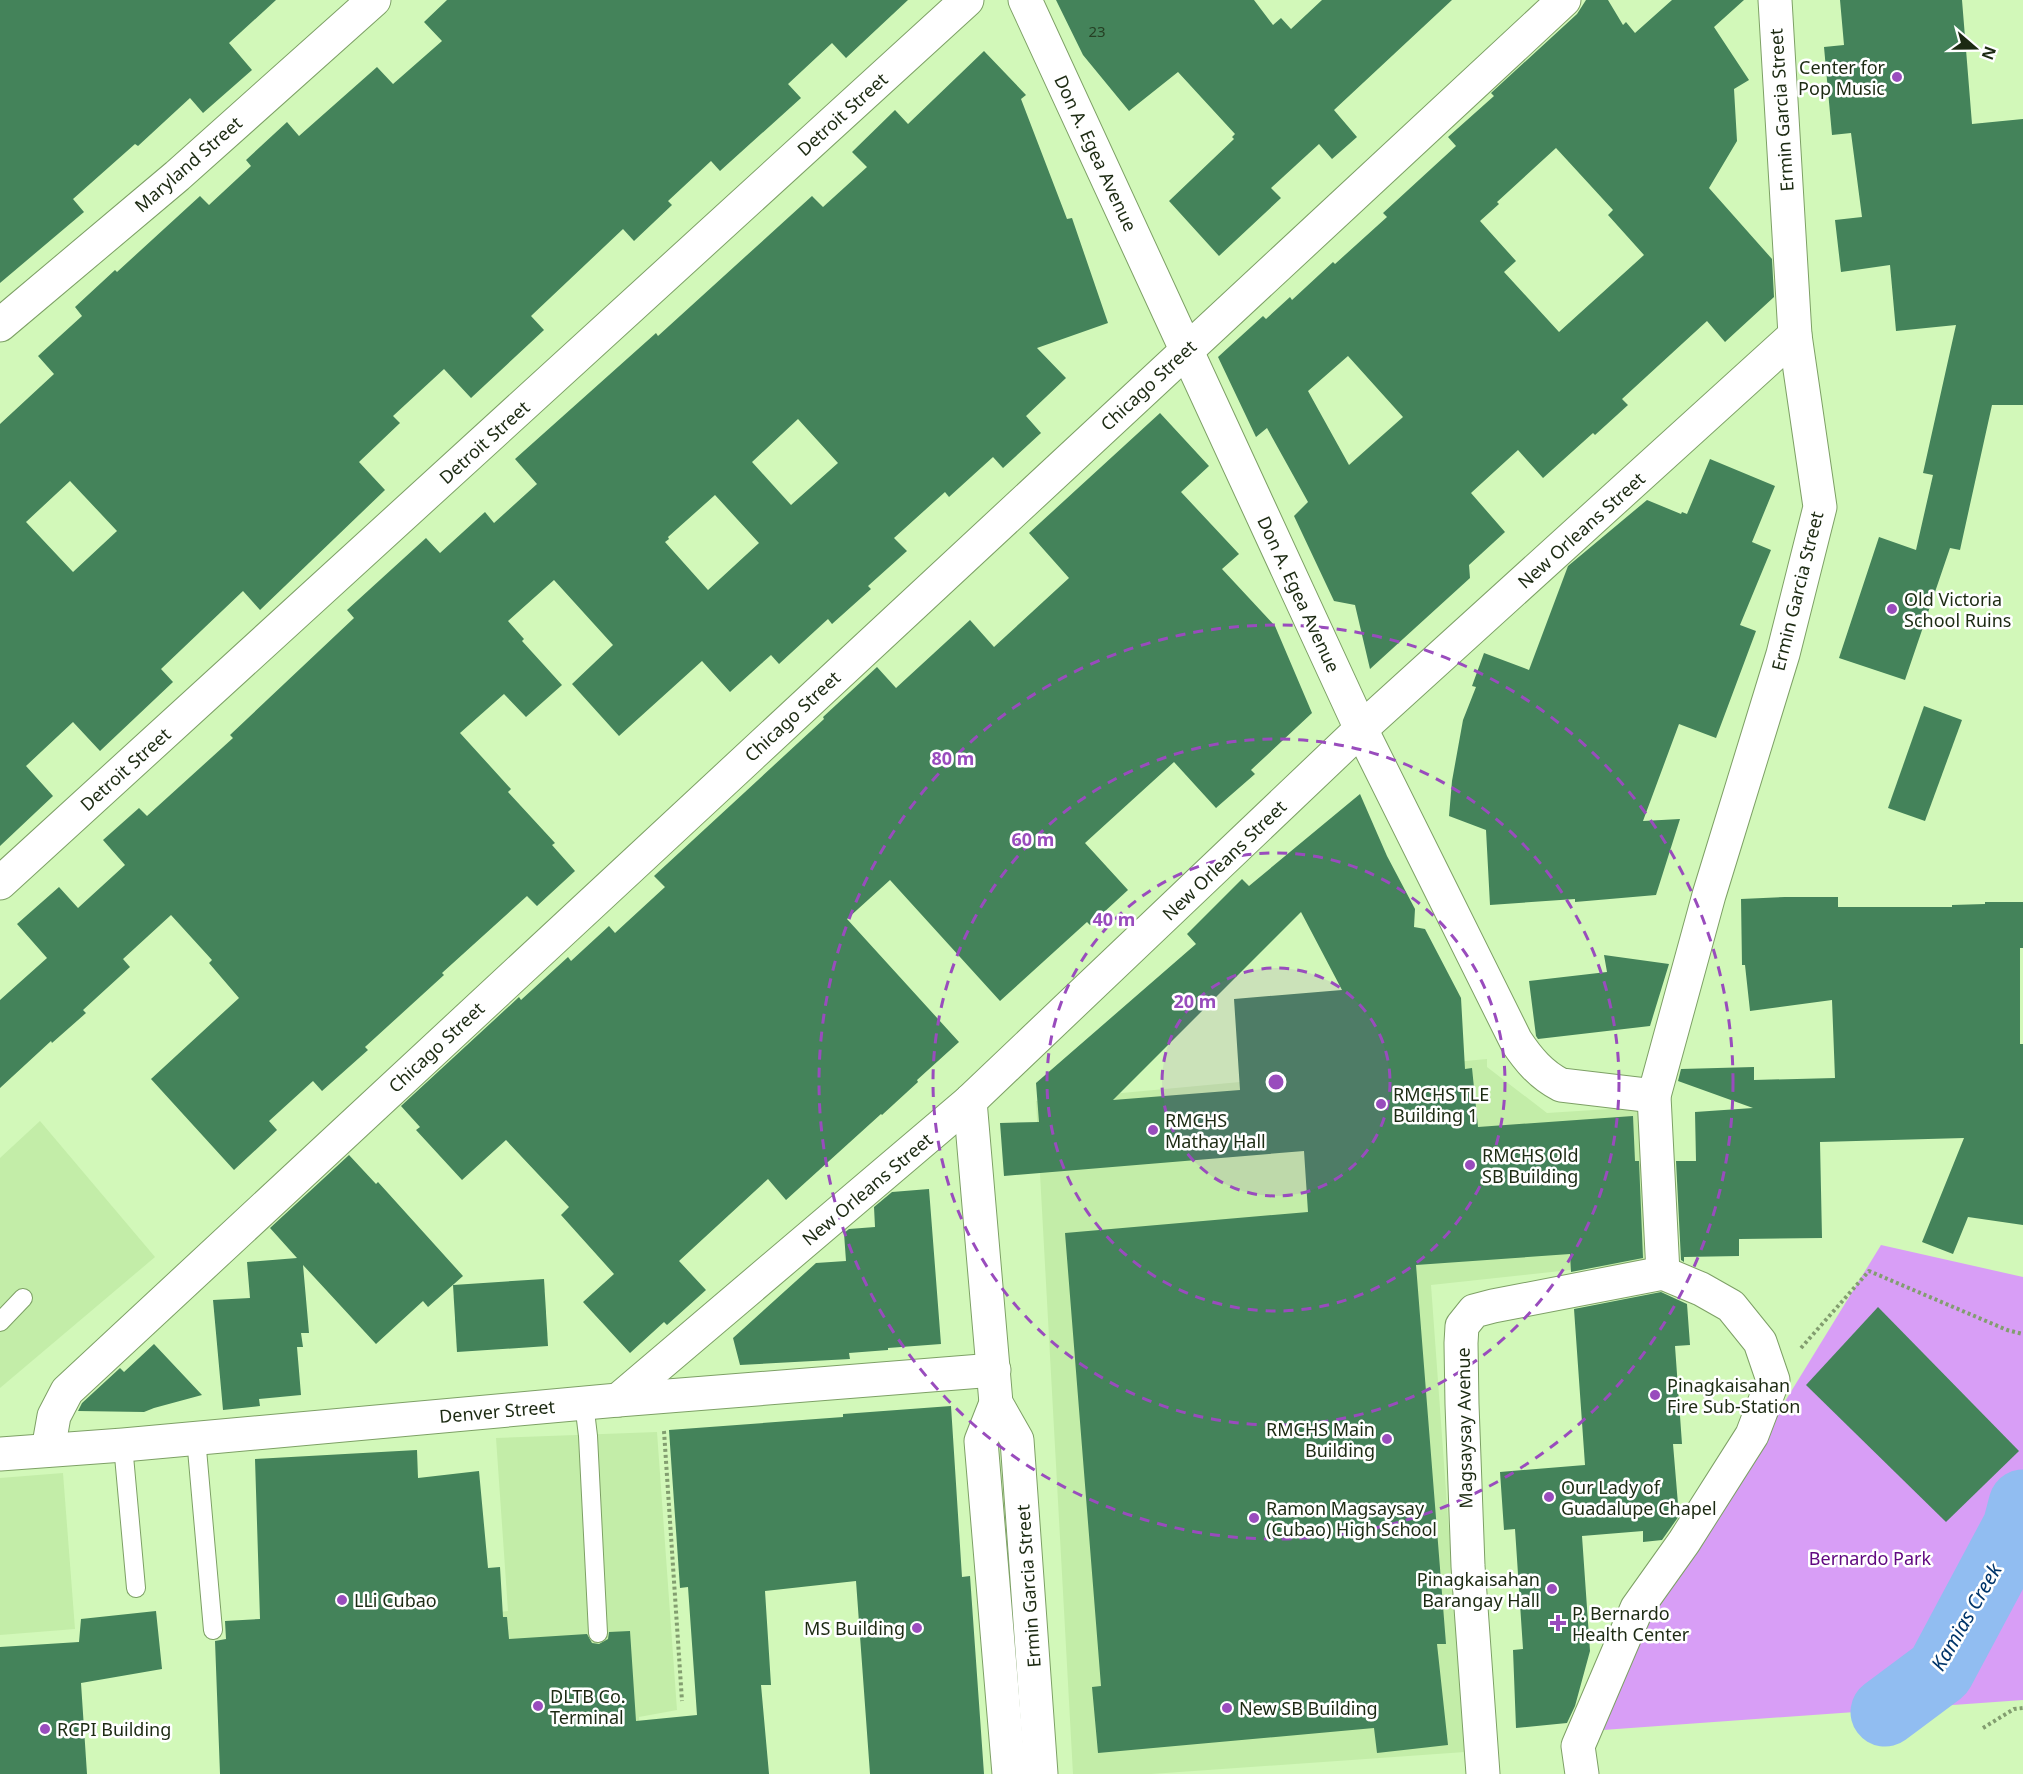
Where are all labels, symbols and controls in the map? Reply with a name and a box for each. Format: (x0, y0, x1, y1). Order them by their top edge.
north arrow (1945, 18, 2005, 78)
house number: 23 (1088, 21, 1106, 41)
street label: Ermin Garcia Street (1763, 27, 1799, 192)
text: N (1977, 43, 2002, 63)
place label: Center for Pop Music (1798, 55, 1886, 100)
street label: Detroit Street (792, 67, 893, 161)
marker: Center for Pop Music (1890, 70, 1904, 84)
street label: Don A. Egea Avenue (1049, 71, 1143, 235)
street label: Maryland Street (129, 110, 247, 217)
street label: Chicago Street (1095, 334, 1201, 436)
street label: Detroit Street (434, 395, 535, 489)
street label: New Orleans Street (1512, 466, 1650, 594)
street label: Ermin Garcia Street (1766, 508, 1829, 673)
street label: Don A. Egea Avenue (1252, 512, 1346, 676)
place label: Old Victoria School Ruins (1904, 587, 2011, 632)
marker: Old Victoria School Ruins (1885, 602, 1899, 616)
street label: Chicago Street (739, 665, 845, 767)
street label: Detroit Street (75, 722, 176, 816)
text: 80 m (932, 746, 974, 770)
street label: New Orleans Street (1157, 794, 1291, 925)
text: 60 m (1012, 827, 1054, 851)
text: 40 m (1093, 907, 1135, 931)
text: 20 m (1174, 989, 1216, 1013)
street label: Chicago Street (383, 996, 489, 1098)
centre of rings (1266, 1072, 1286, 1092)
place label: RMCHS TLE Building 1 (1393, 1082, 1489, 1127)
marker: RMCHS TLE Building 1 (1374, 1097, 1388, 1111)
place label: RMCHS Mathay Hall (1165, 1108, 1266, 1153)
marker: RMCHS Mathay Hall (1146, 1123, 1160, 1137)
street label: New Orleans Street (797, 1127, 938, 1251)
place label: RMCHS Old SB Building (1482, 1143, 1579, 1188)
marker: RMCHS Old SB Building (1463, 1158, 1477, 1172)
street label: Magsaysay Avenue (1451, 1347, 1477, 1509)
place label: Pinagkaisahan Fire Sub-Station (1667, 1373, 1800, 1418)
marker: Pinagkaisahan Fire Sub-Station (1648, 1388, 1662, 1402)
street label: Denver Street (438, 1394, 556, 1428)
place label: RMCHS Main Building (1266, 1417, 1375, 1462)
marker: RMCHS Main Building (1380, 1432, 1394, 1446)
place label: Our Lady of Guadalupe Chapel (1561, 1475, 1717, 1520)
marker: Our Lady of Guadalupe Chapel (1542, 1490, 1556, 1504)
place label: Ramon Magsaysay (Cubao) High School (1266, 1496, 1437, 1541)
street label: Ermin Garcia Street (1010, 1503, 1046, 1668)
marker: Ramon Magsaysay (Cubao) High School (1247, 1511, 1261, 1525)
park label: Bernardo Park (1809, 1546, 1932, 1570)
water label: Kamias Creek (1924, 1558, 2008, 1676)
place label: Pinagkaisahan Barangay Hall (1417, 1567, 1540, 1612)
marker: Pinagkaisahan Barangay Hall (1545, 1582, 1559, 1596)
place label: LLi Cubao (354, 1588, 437, 1612)
marker: LLi Cubao (335, 1593, 349, 1607)
place label: P. Bernardo Health Center (1572, 1601, 1690, 1646)
marker: P. Bernardo Health Center (1549, 1614, 1567, 1632)
place label: MS Building (804, 1616, 905, 1640)
marker: MS Building (910, 1621, 924, 1635)
place label: DLTB Co. Terminal (550, 1684, 626, 1729)
place label: New SB Building (1239, 1696, 1378, 1720)
marker: DLTB Co. Terminal (531, 1699, 545, 1713)
marker: New SB Building (1220, 1701, 1234, 1715)
place label: RCPI Building (57, 1717, 171, 1741)
marker: RCPI Building (38, 1722, 52, 1736)

